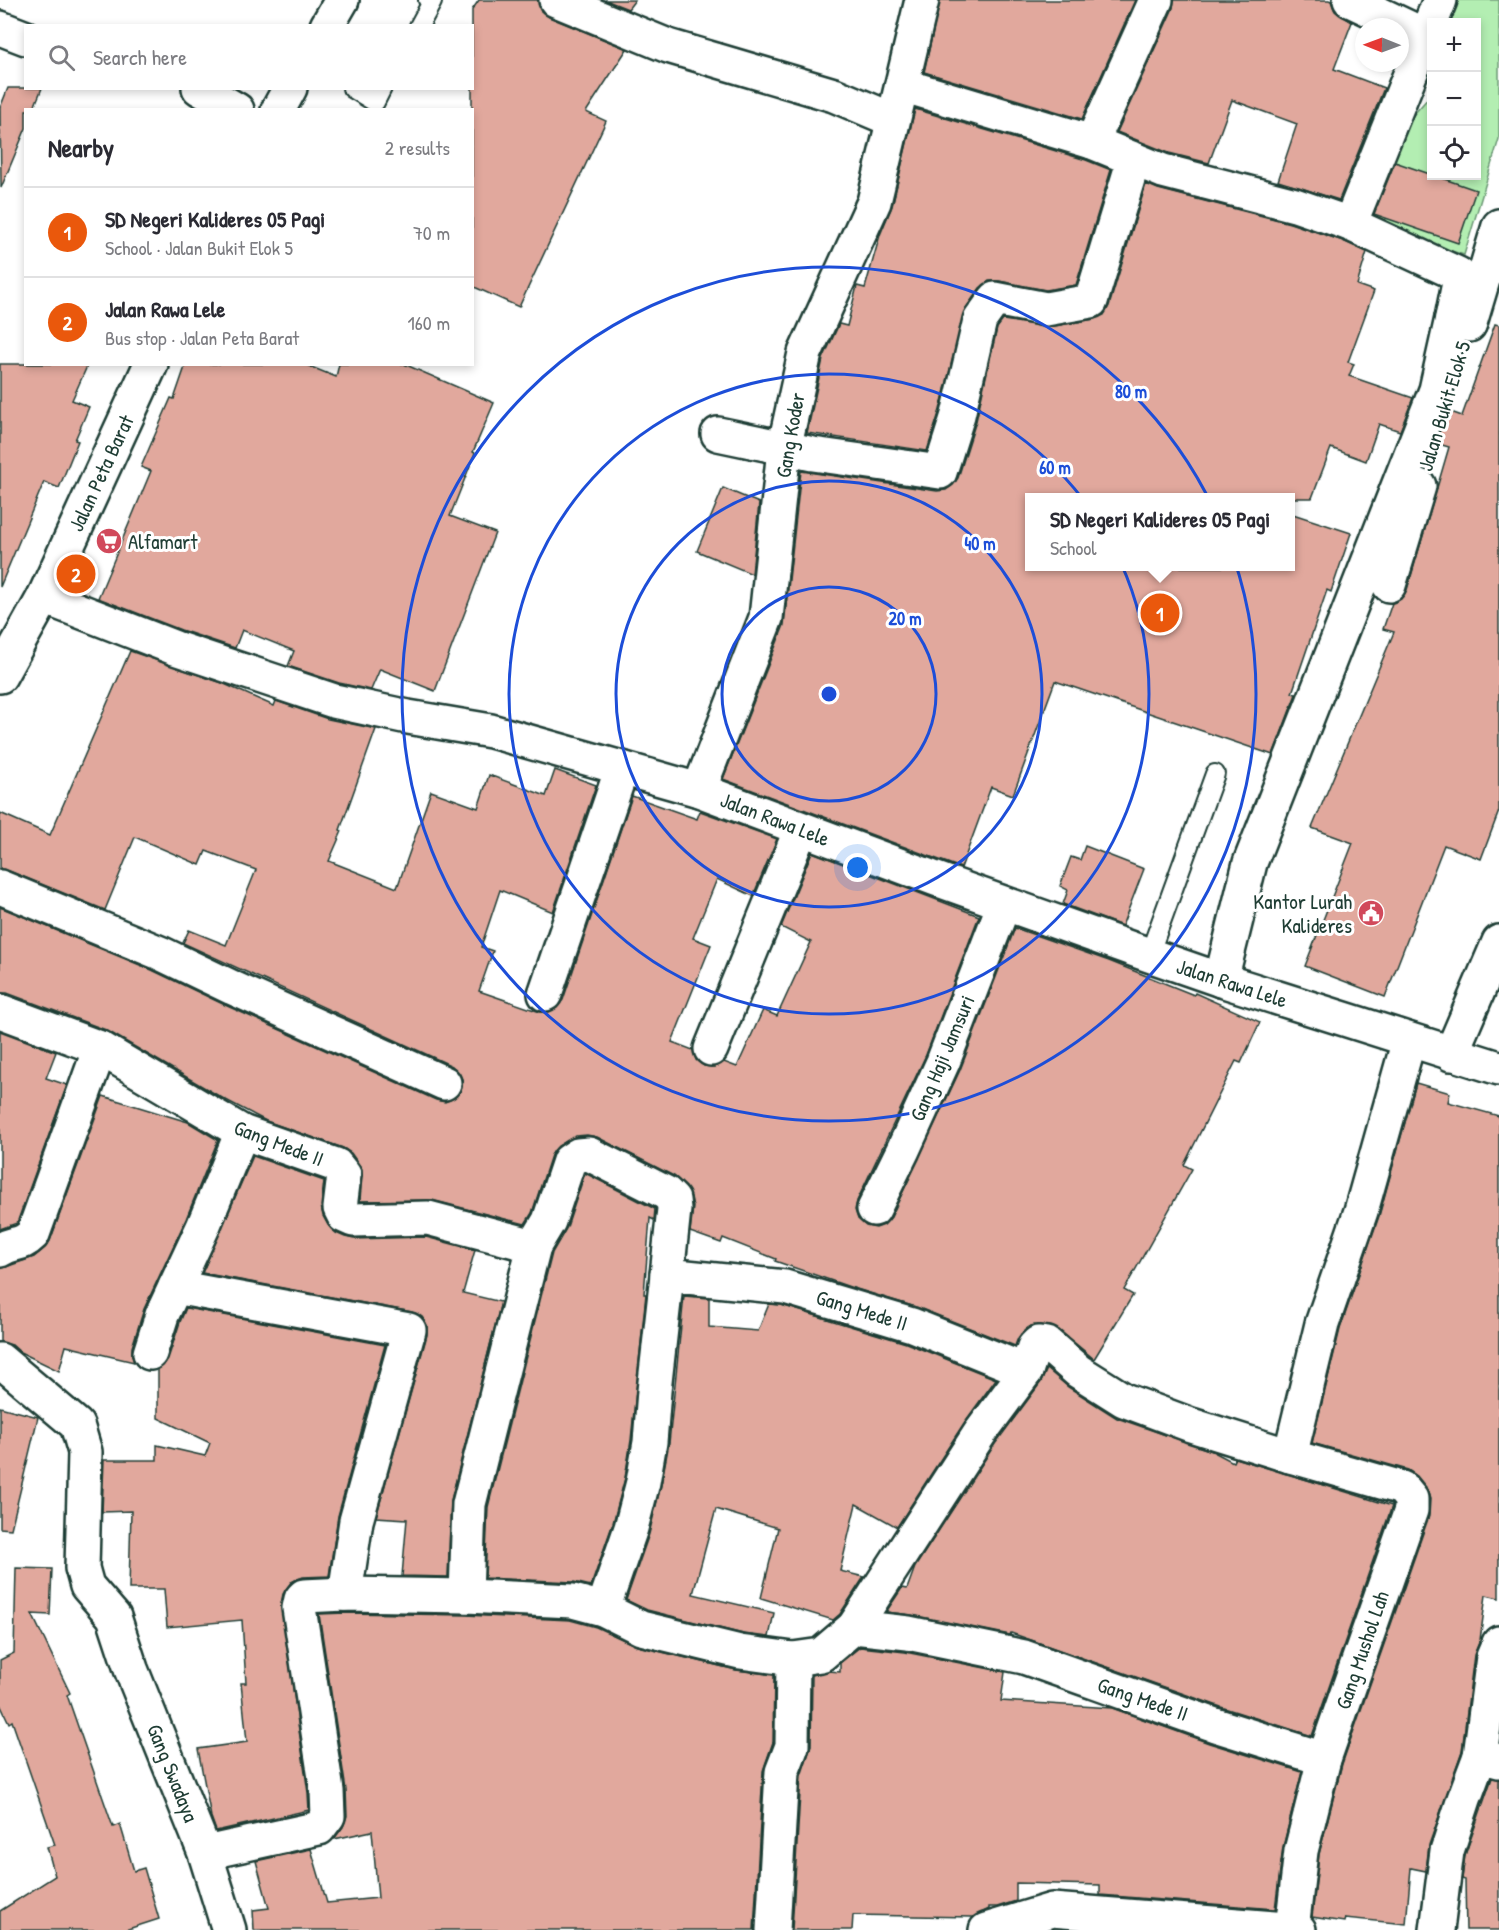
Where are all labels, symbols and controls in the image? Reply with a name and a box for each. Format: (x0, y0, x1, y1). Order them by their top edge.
north arrow (1355, 18, 1409, 72)
map controls (1427, 18, 1481, 180)
button: + (1427, 18, 1481, 72)
search box (24, 24, 474, 90)
icon: search (45, 41, 78, 74)
text: Search here (93, 42, 187, 72)
button: − (1427, 72, 1481, 126)
button: locate (1427, 126, 1481, 180)
text: Nearby (48, 130, 114, 165)
text: 2 results (385, 134, 450, 161)
text: SD Negeri Kalideres 05 Pagi (105, 204, 325, 234)
text: 1 (64, 219, 71, 246)
text: 70 m (413, 219, 450, 246)
text: School · Jalan Bukit Elok 5 (105, 234, 293, 261)
text: Jalan Rawa Lele (105, 294, 225, 324)
text: 2 (63, 309, 72, 336)
text: 160 m (408, 309, 450, 336)
text: Bus stop · Jalan Peta Barat (105, 324, 299, 351)
street label: Jalan Bukit Elok 5 (1410, 337, 1478, 475)
text: 80 m (1115, 379, 1147, 404)
street label: Gang Koder (768, 390, 812, 480)
street label: Jalan Peta Barat (61, 409, 141, 536)
text: 60 m (1039, 455, 1071, 480)
popup (1025, 493, 1295, 571)
text: SD Negeri Kalideres 05 Pagi (1050, 504, 1270, 534)
supermarket icon: Alfamart (94, 526, 124, 556)
place label: Alfamart (128, 527, 198, 556)
text: 40 m (964, 531, 996, 556)
text: School (1050, 534, 1097, 561)
pin: 2 (56, 552, 96, 596)
pin: 1 (1140, 590, 1180, 636)
text: 20 m (889, 606, 921, 631)
centre of rings (819, 684, 839, 704)
street label: Jalan Rawa Lele (716, 785, 834, 853)
your location (843, 853, 872, 882)
place label: Kantor Lurah Kalideres (1253, 887, 1352, 940)
public building icon: Kantor Lurah Kalideres (1356, 898, 1386, 928)
street label: Jalan Rawa Lele (1173, 951, 1291, 1015)
street label: Gang Haji Jamsuri (902, 991, 982, 1125)
street label: Gang Mede II (230, 1113, 328, 1173)
street label: Gang Mede II (813, 1282, 911, 1338)
street label: Gang Mushol Lah (1328, 1587, 1396, 1713)
street label: Gang Mede II (1094, 1670, 1192, 1728)
street label: Gang Swadaya (140, 1720, 206, 1826)

